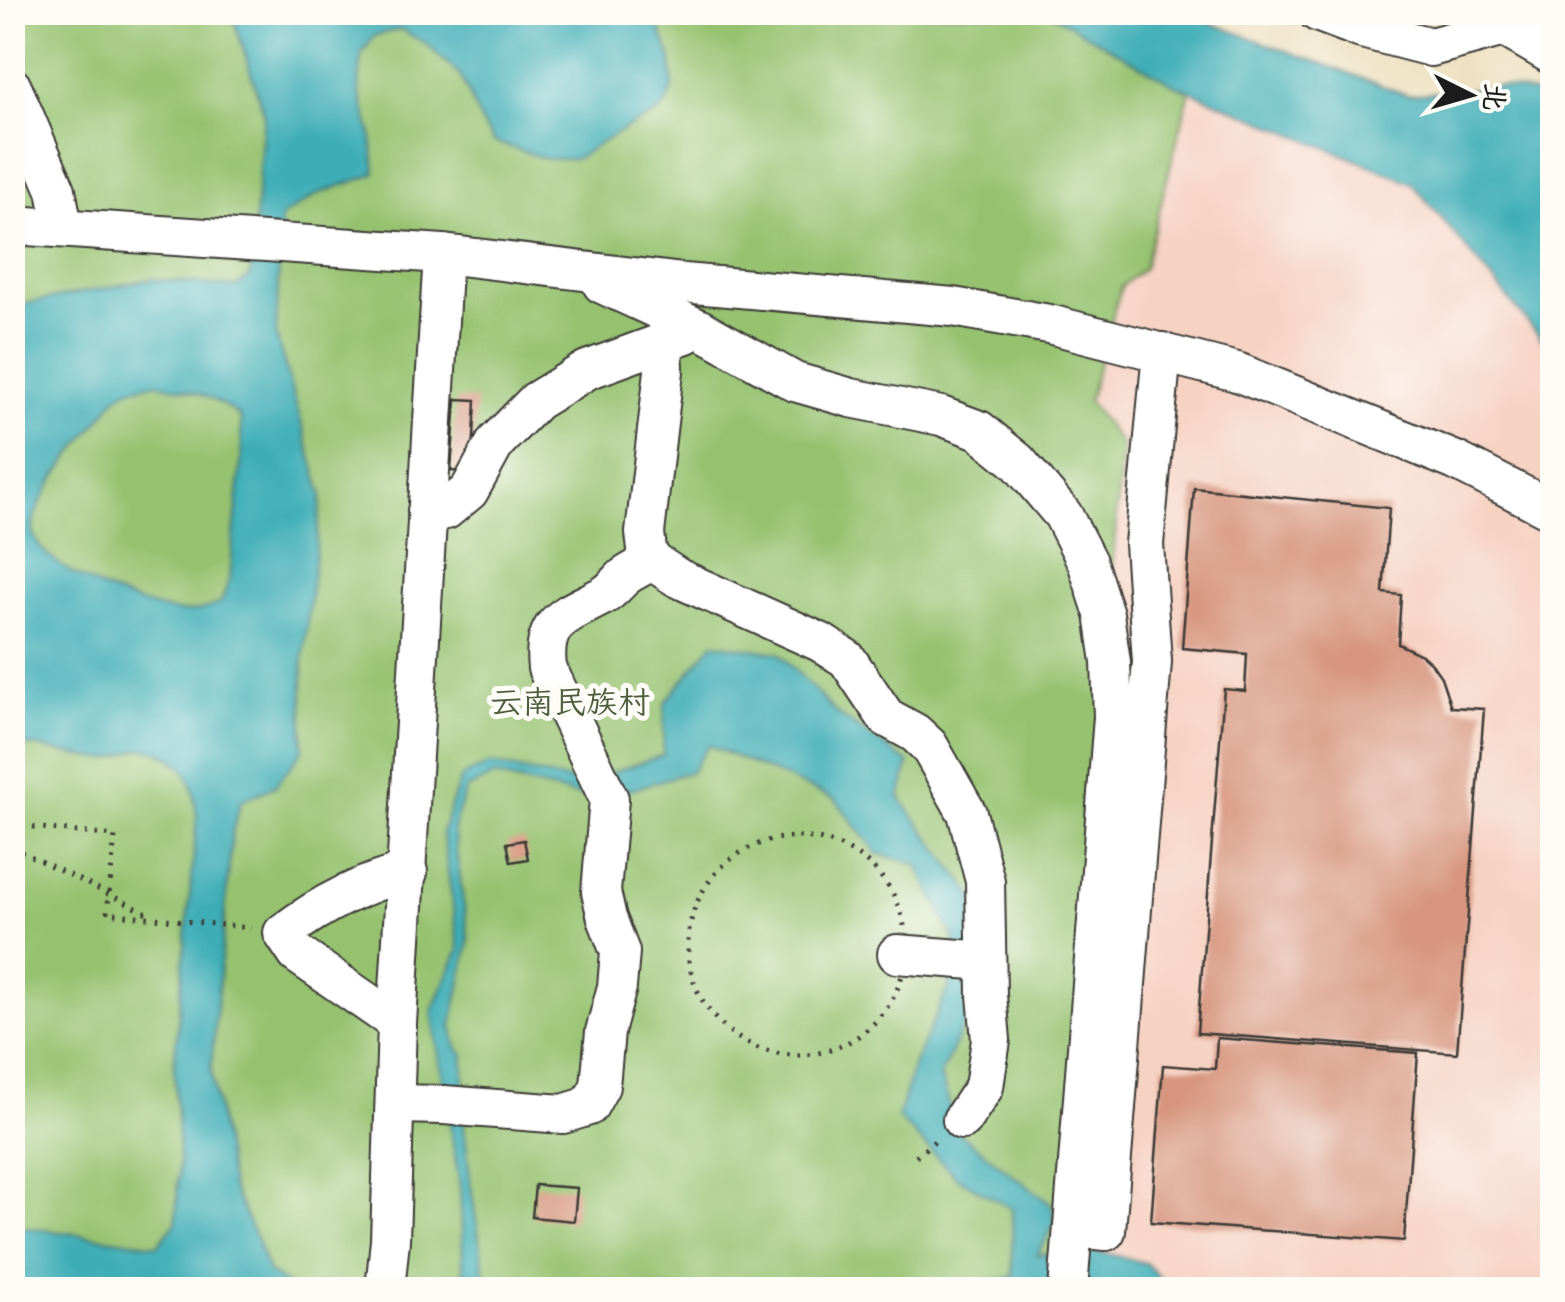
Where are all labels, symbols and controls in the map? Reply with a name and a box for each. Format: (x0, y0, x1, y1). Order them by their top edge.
north arrow (1420, 45, 1520, 145)
text: 北 (1477, 82, 1511, 112)
park label: 云南民族村 (490, 684, 650, 721)

